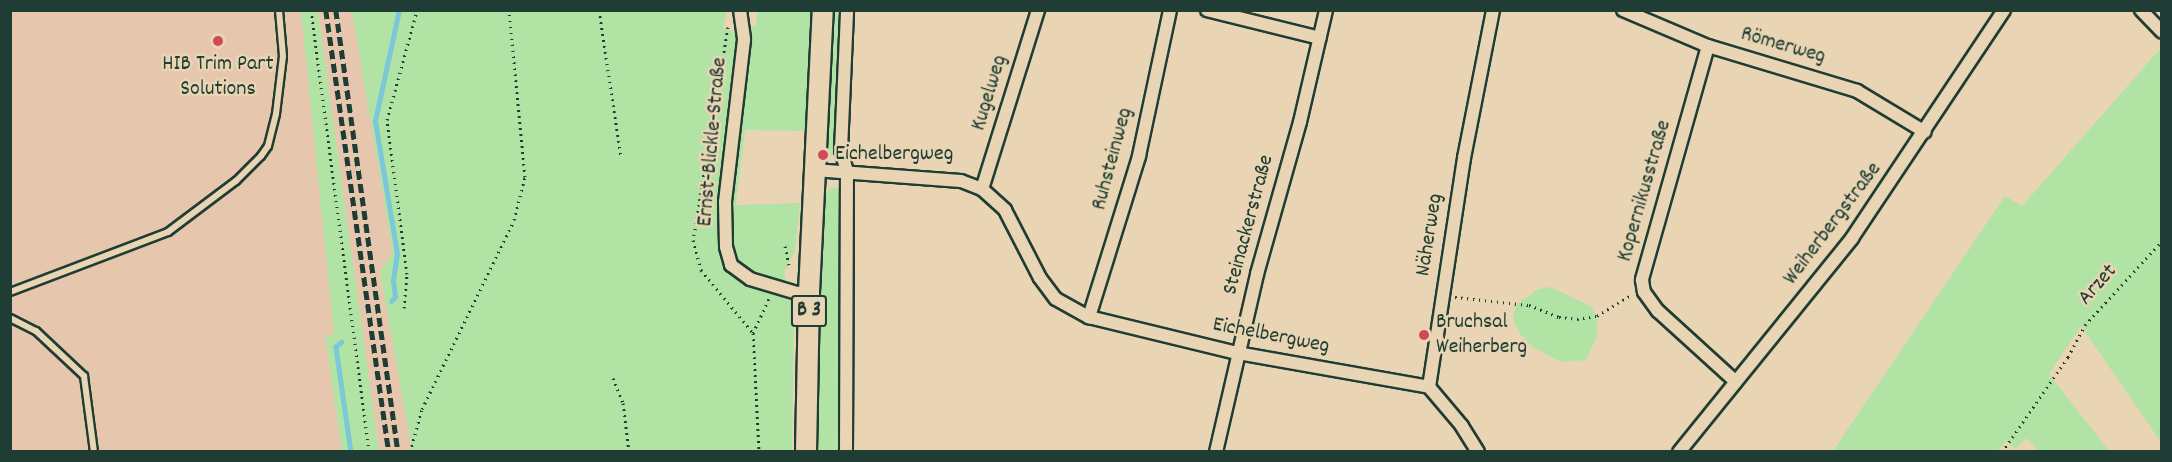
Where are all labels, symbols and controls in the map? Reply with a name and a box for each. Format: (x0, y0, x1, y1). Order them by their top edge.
street label: Römerweg (1738, 21, 1828, 71)
marker: HIB Trim Part Solutions (211, 34, 225, 48)
place label: HIB Trim Part Solutions (162, 51, 274, 102)
street label: Kugelweg (966, 52, 1014, 134)
street label: Ernst-Blickle-Straße (692, 56, 734, 228)
street label: Ruhsteinweg (1087, 105, 1139, 213)
street label: Kopernikusstraße (1612, 117, 1678, 265)
place label: Eichelbergweg (835, 142, 953, 168)
marker: Eichelbergweg (816, 148, 830, 162)
street label: Steinackerstraße (1218, 152, 1280, 298)
street label: Weiherbergstraße (1778, 157, 1888, 291)
street label: Näherweg (1410, 192, 1450, 278)
street label: Arzet (2073, 259, 2123, 311)
road number: B 3 (790, 293, 828, 329)
place label: Bruchsal Weiherberg (1436, 309, 1527, 360)
street label: Eichelbergweg (1210, 312, 1332, 360)
marker: Bruchsal Weiherberg (1417, 328, 1431, 342)

